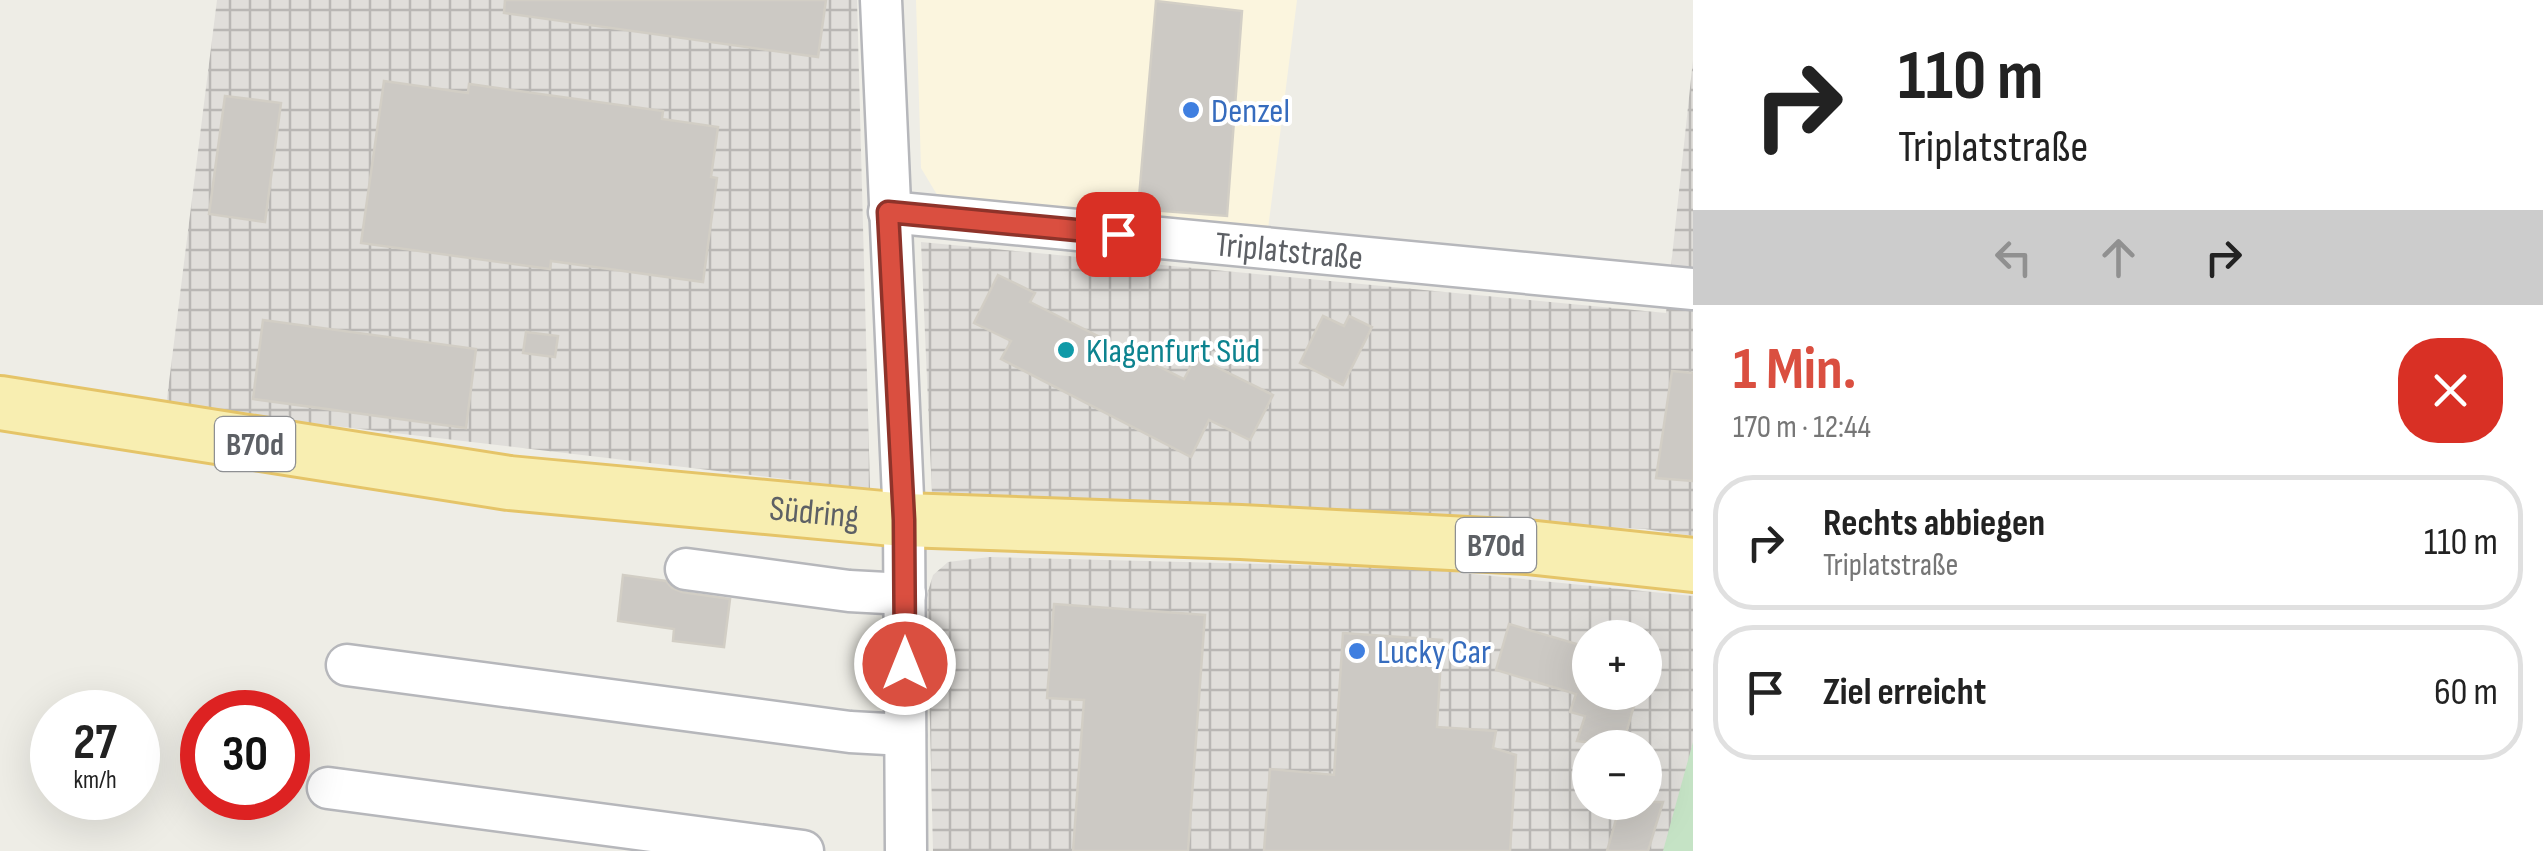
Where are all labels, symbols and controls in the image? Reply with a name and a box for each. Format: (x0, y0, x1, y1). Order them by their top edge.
text: 110 m (1898, 35, 2044, 119)
icon: right (1733, 40, 1863, 170)
place label: Denzel (1211, 90, 1290, 133)
marker: Denzel (1180, 99, 1202, 121)
text: Triplatstraße (1898, 120, 2088, 175)
pin (1076, 192, 1161, 277)
icon: arrive (1091, 207, 1146, 262)
street label: Triplatstraße (1213, 223, 1365, 280)
icon: left (1986, 230, 2041, 285)
icon: ahead (2091, 230, 2146, 285)
icon: right (2196, 230, 2251, 285)
place label: Klagenfurt Süd (1086, 330, 1260, 373)
text: 1 Min. (1733, 334, 1856, 406)
button: close (2398, 338, 2503, 443)
marker: Klagenfurt Süd (1055, 339, 1077, 361)
text: 170 m · 12:44 (1733, 408, 1871, 447)
road number: B70d (215, 417, 295, 471)
street label: Südring (768, 488, 861, 539)
text: Rechts abbiegen (1823, 501, 2045, 546)
icon: right (1738, 515, 1793, 570)
road number: B70d (1456, 518, 1536, 572)
text: 110 m (2424, 520, 2498, 565)
text: Triplatstraße (1823, 546, 1958, 585)
position arrow (853, 612, 957, 716)
map controls (1572, 620, 1662, 820)
button: + (1572, 620, 1662, 710)
place label: Lucky Car (1377, 631, 1491, 674)
marker: Lucky Car (1346, 640, 1368, 662)
icon: arrive (1738, 665, 1793, 720)
text: Ziel erreicht (1823, 670, 1986, 715)
text: 60 m (2434, 670, 2498, 715)
speed limit sign: 30 (180, 690, 310, 820)
text: 27 (73, 713, 117, 773)
button: − (1572, 730, 1662, 820)
text: km/h (73, 765, 117, 796)

